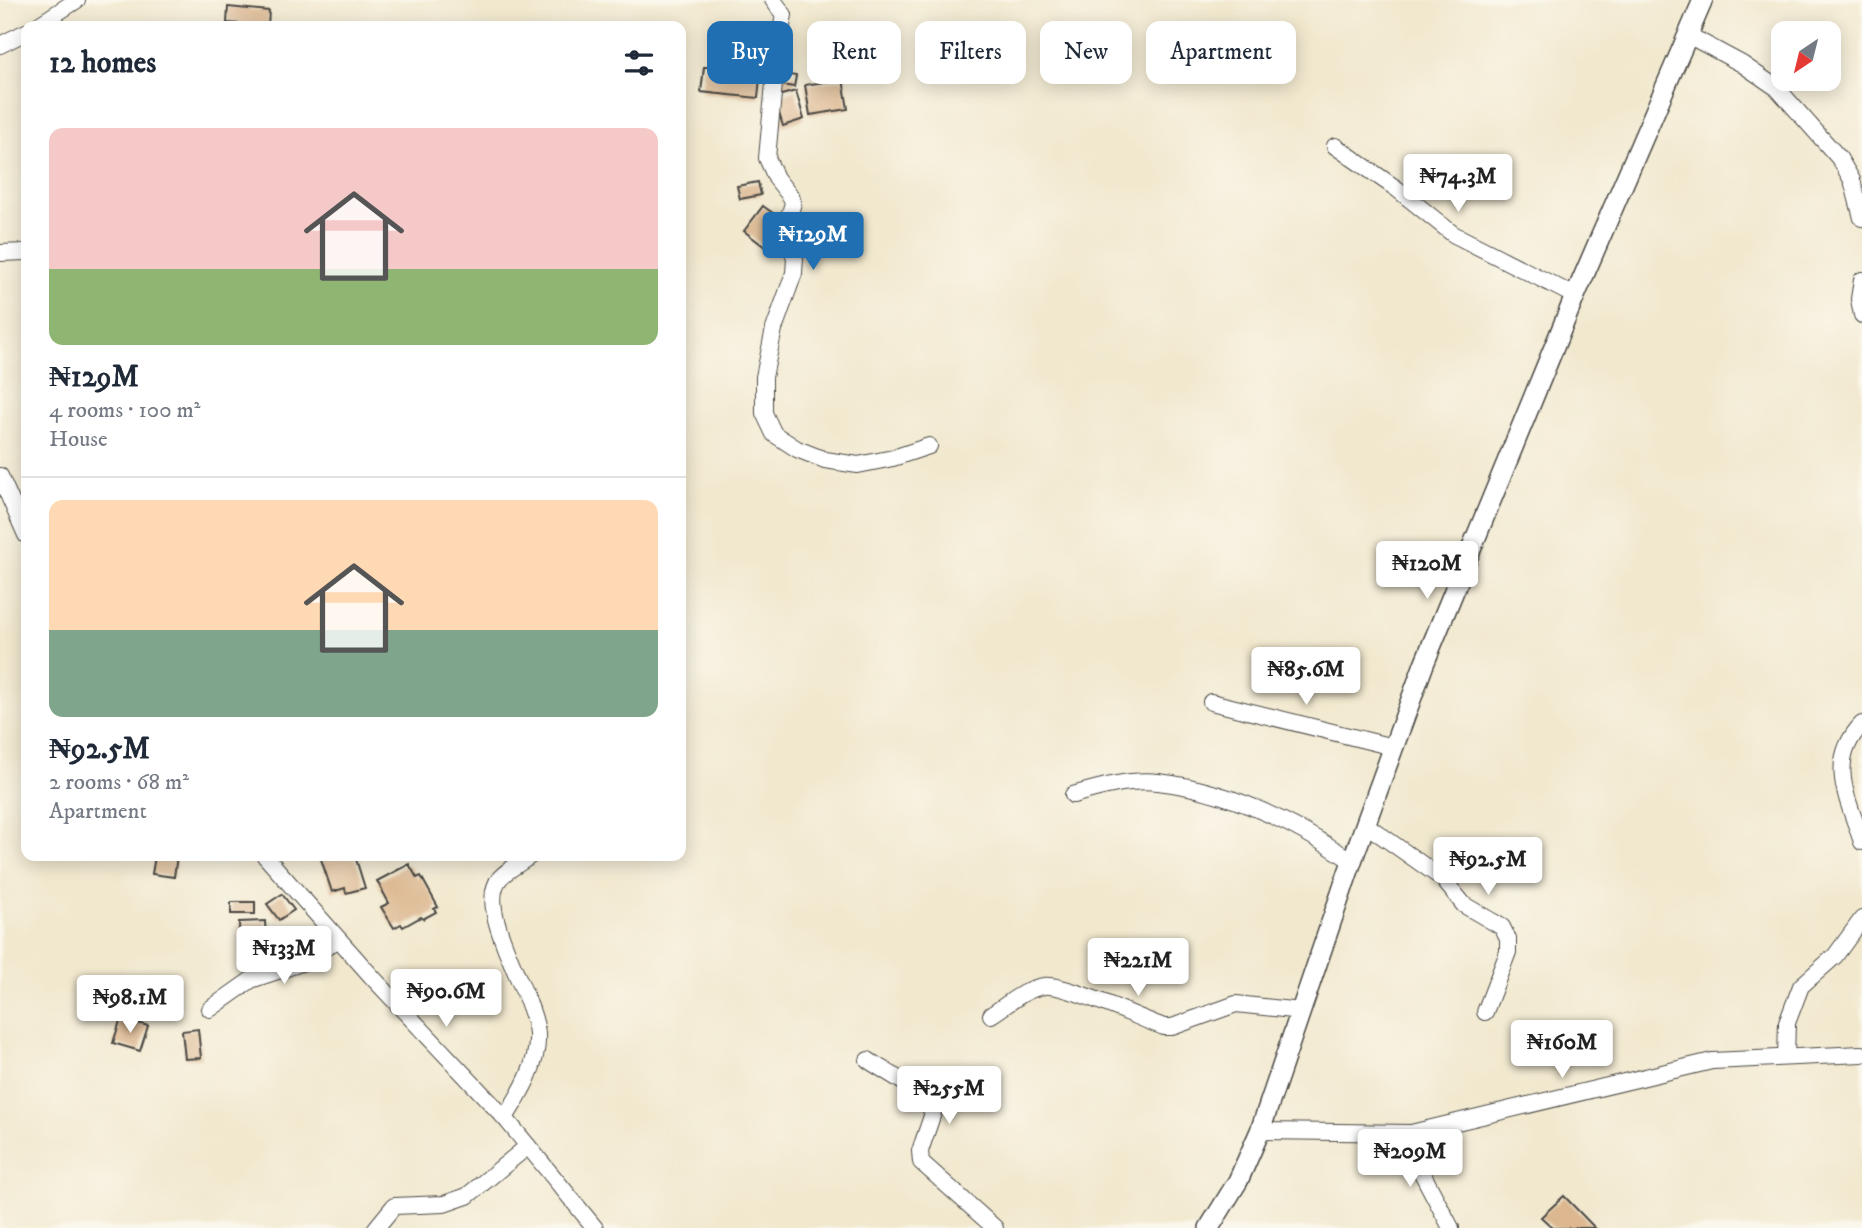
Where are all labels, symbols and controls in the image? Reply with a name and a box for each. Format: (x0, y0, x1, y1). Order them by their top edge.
chip: Buy (707, 21, 793, 84)
chip: Rent (807, 21, 901, 84)
chip: Filters (915, 21, 1026, 84)
chip: New (1040, 21, 1132, 84)
chip: Apartment (1146, 21, 1296, 84)
north arrow (1771, 21, 1841, 91)
map controls (1771, 21, 1841, 91)
icon: filters (620, 44, 658, 82)
text: 12 homes (49, 45, 156, 82)
pin: ₦74.3M (1401, 154, 1515, 214)
text: ₦74.3M (1419, 162, 1497, 191)
icon: home (291, 173, 417, 299)
pin: ₦129M (764, 212, 862, 272)
text: ₦129M (779, 220, 847, 249)
text: ₦129M (49, 359, 139, 396)
text: 4 rooms · 100 m² (49, 396, 201, 425)
text: House (49, 425, 107, 454)
pin: ₦120M (1378, 542, 1476, 601)
icon: home (291, 545, 417, 671)
text: ₦120M (1392, 549, 1462, 578)
pin: ₦85.6M (1249, 648, 1363, 707)
text: ₦85.6M (1267, 655, 1345, 684)
text: ₦92.5M (49, 731, 150, 768)
text: 2 rooms · 68 m² (49, 768, 189, 797)
text: Apartment (49, 797, 147, 826)
pin: ₦92.5M (1431, 838, 1545, 897)
text: ₦92.5M (1449, 845, 1527, 874)
pin: ₦133M (235, 926, 333, 986)
text: ₦133M (252, 934, 316, 963)
pin: ₦221M (1089, 939, 1187, 998)
text: ₦221M (1104, 946, 1172, 975)
pin: ₦90.6M (389, 970, 503, 1029)
pin: ₦98.1M (73, 976, 187, 1035)
text: ₦90.6M (407, 977, 485, 1006)
text: ₦98.1M (93, 983, 167, 1012)
pin: ₦160M (1513, 1020, 1611, 1080)
text: ₦160M (1527, 1028, 1597, 1057)
pin: ₦255M (900, 1066, 998, 1126)
text: ₦255M (913, 1074, 985, 1103)
pin: ₦209M (1361, 1130, 1459, 1189)
text: ₦209M (1374, 1137, 1446, 1166)

